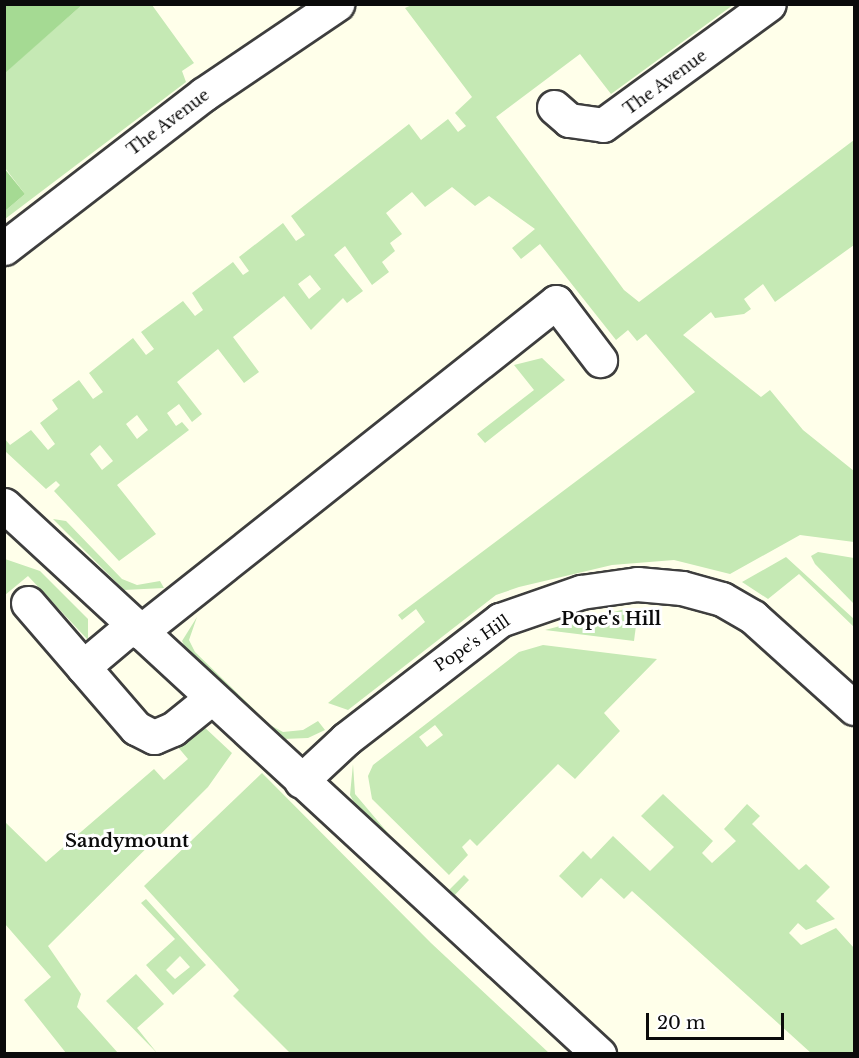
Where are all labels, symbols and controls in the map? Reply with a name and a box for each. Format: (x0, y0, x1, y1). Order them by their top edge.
street label: The Avenue (619, 45, 711, 119)
street label: The Avenue (123, 85, 213, 159)
district label: Pope's Hill (561, 608, 661, 630)
street label: Pope's Hill (431, 611, 513, 675)
district label: Sandymount (65, 830, 189, 852)
scale bar (649, 1001, 787, 1039)
text: 20 m (657, 1012, 705, 1034)

